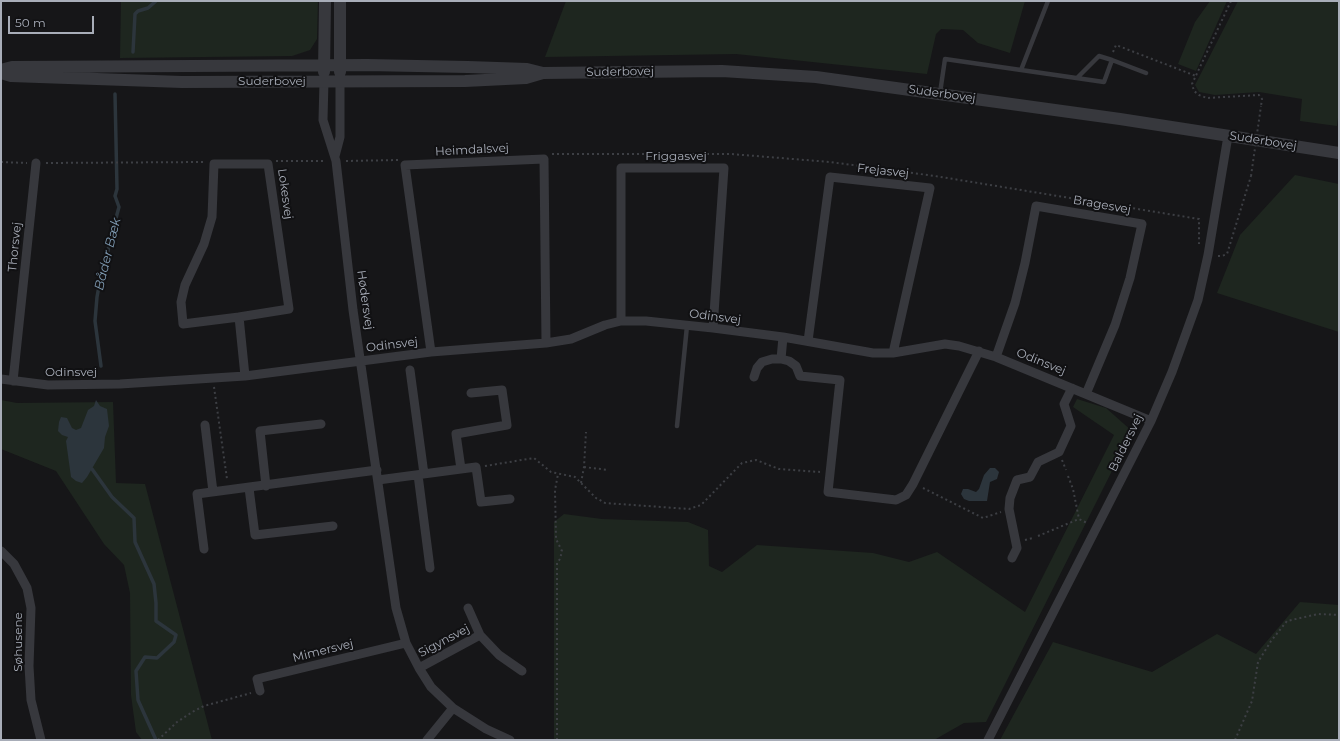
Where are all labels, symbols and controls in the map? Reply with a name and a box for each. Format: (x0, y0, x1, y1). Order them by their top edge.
scale bar (10, 8, 96, 34)
text: 50 m (15, 15, 46, 30)
street label: Suderbovej (586, 64, 654, 80)
street label: Suderbovej (238, 74, 306, 88)
street label: Suderbovej (907, 82, 977, 106)
street label: Suderbovej (1228, 129, 1298, 153)
street label: Heimdalsvej (435, 141, 509, 159)
street label: Friggasvej (645, 149, 707, 163)
street label: Frejasvej (856, 161, 910, 181)
street label: Lokesvej (274, 168, 296, 220)
street label: Bragesvej (1072, 193, 1132, 217)
water label: Båder Bæk (91, 216, 125, 292)
street label: Thorsvej (5, 221, 25, 273)
street label: Hødersvej (354, 269, 376, 331)
street label: Odinsvej (688, 307, 742, 327)
street label: Odinsvej (365, 335, 419, 355)
street label: Odinsvej (1014, 346, 1068, 378)
street label: Odinsvej (45, 365, 97, 379)
street label: Baldersvej (1106, 412, 1146, 474)
street label: Søhusene (11, 612, 25, 672)
street label: Sigynsvej (416, 622, 472, 660)
street label: Mimersvej (291, 637, 355, 665)

